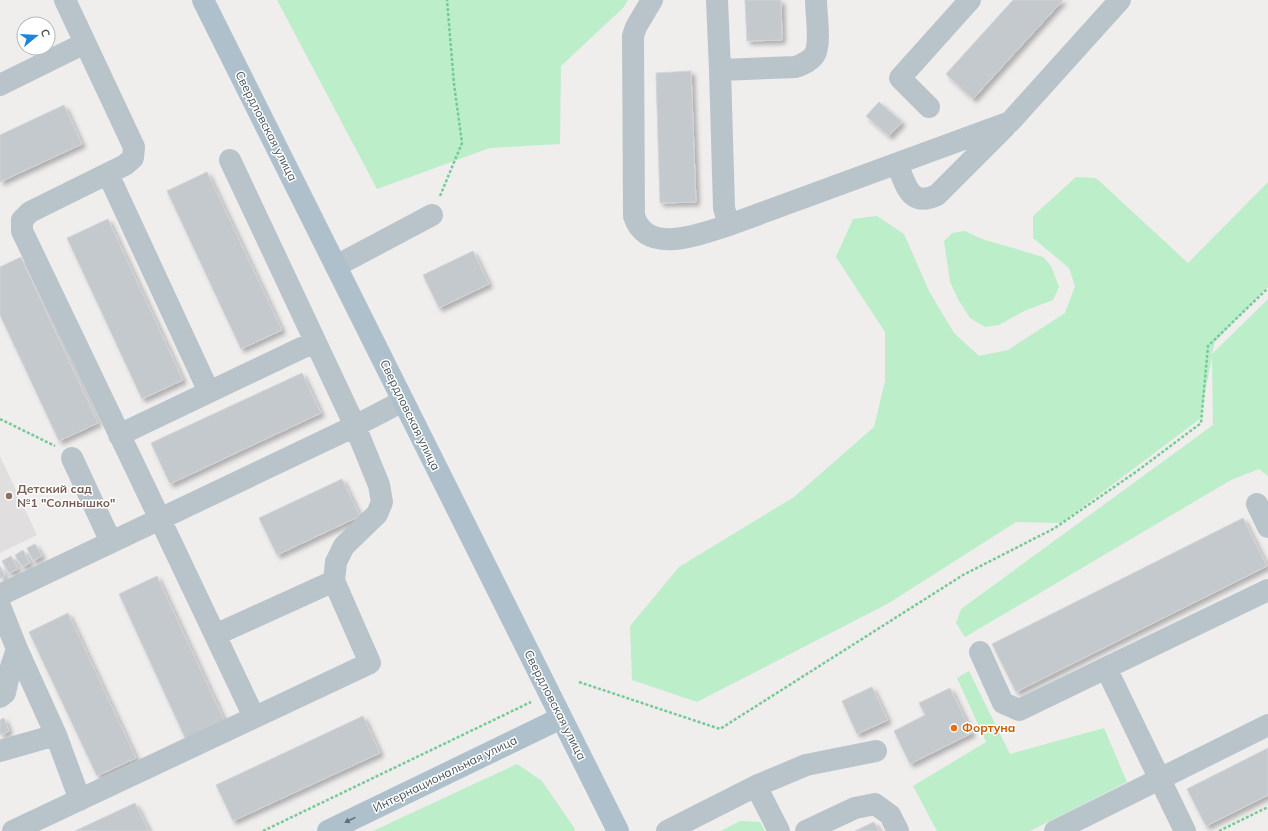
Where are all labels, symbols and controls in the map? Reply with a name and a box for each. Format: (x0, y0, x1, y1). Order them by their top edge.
north arrow (16, 16, 56, 56)
text: С (38, 27, 53, 39)
street label: Свердловская улица (232, 68, 301, 183)
street label: Свердловская улица (377, 357, 444, 473)
place label: Детский сад №1 "Солнышко" (17, 481, 115, 510)
marker: Детский сад №1 "Солнышко" (4, 491, 14, 501)
street label: Свердловская улица (521, 647, 590, 762)
place label: Фортуна (962, 720, 1015, 735)
marker: Фортуна (949, 723, 959, 733)
street label: Интернациональная улица (370, 732, 519, 815)
one-way arrow (344, 817, 355, 824)

